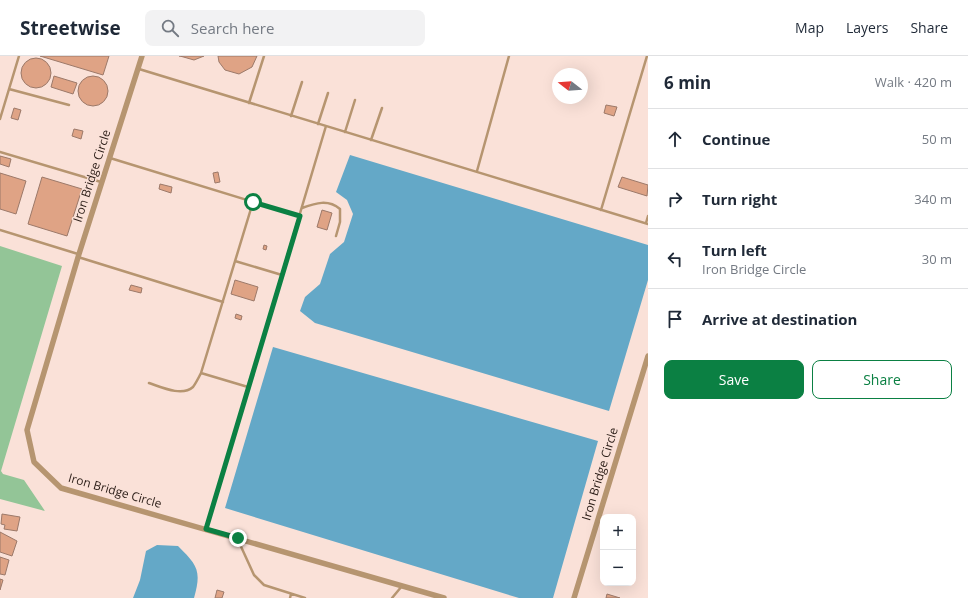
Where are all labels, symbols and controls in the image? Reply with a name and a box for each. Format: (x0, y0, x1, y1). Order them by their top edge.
search box (145, 10, 425, 46)
text: Streetwise (20, 15, 121, 41)
icon: search (159, 17, 181, 39)
text: Search here (191, 18, 274, 38)
text: Map (795, 18, 824, 37)
text: Layers (846, 18, 888, 37)
text: Share (910, 18, 948, 37)
north arrow (552, 68, 588, 104)
text: 6 min (664, 71, 711, 94)
text: Walk · 420 m (875, 73, 952, 91)
street label: Iron Bridge Circle (69, 127, 115, 224)
icon: ahead (664, 128, 686, 150)
text: Continue (702, 129, 770, 149)
text: 50 m (922, 130, 952, 148)
icon: right (664, 188, 686, 210)
text: Turn right (702, 189, 777, 209)
text: 340 m (914, 190, 952, 208)
route start (244, 193, 262, 211)
text: Turn left (702, 240, 767, 260)
icon: left (664, 248, 686, 270)
text: 30 m (922, 250, 952, 268)
text: Iron Bridge Circle (702, 260, 806, 278)
icon: arrive (664, 308, 686, 330)
text: Arrive at destination (702, 309, 857, 329)
button: Save (664, 360, 804, 399)
button: Share (812, 360, 952, 399)
street label: Iron Bridge Circle (577, 425, 622, 522)
street label: Iron Bridge Circle (66, 469, 164, 512)
map controls (600, 514, 636, 586)
button: + (600, 514, 636, 550)
route end (229, 529, 247, 547)
button: − (600, 550, 636, 586)

